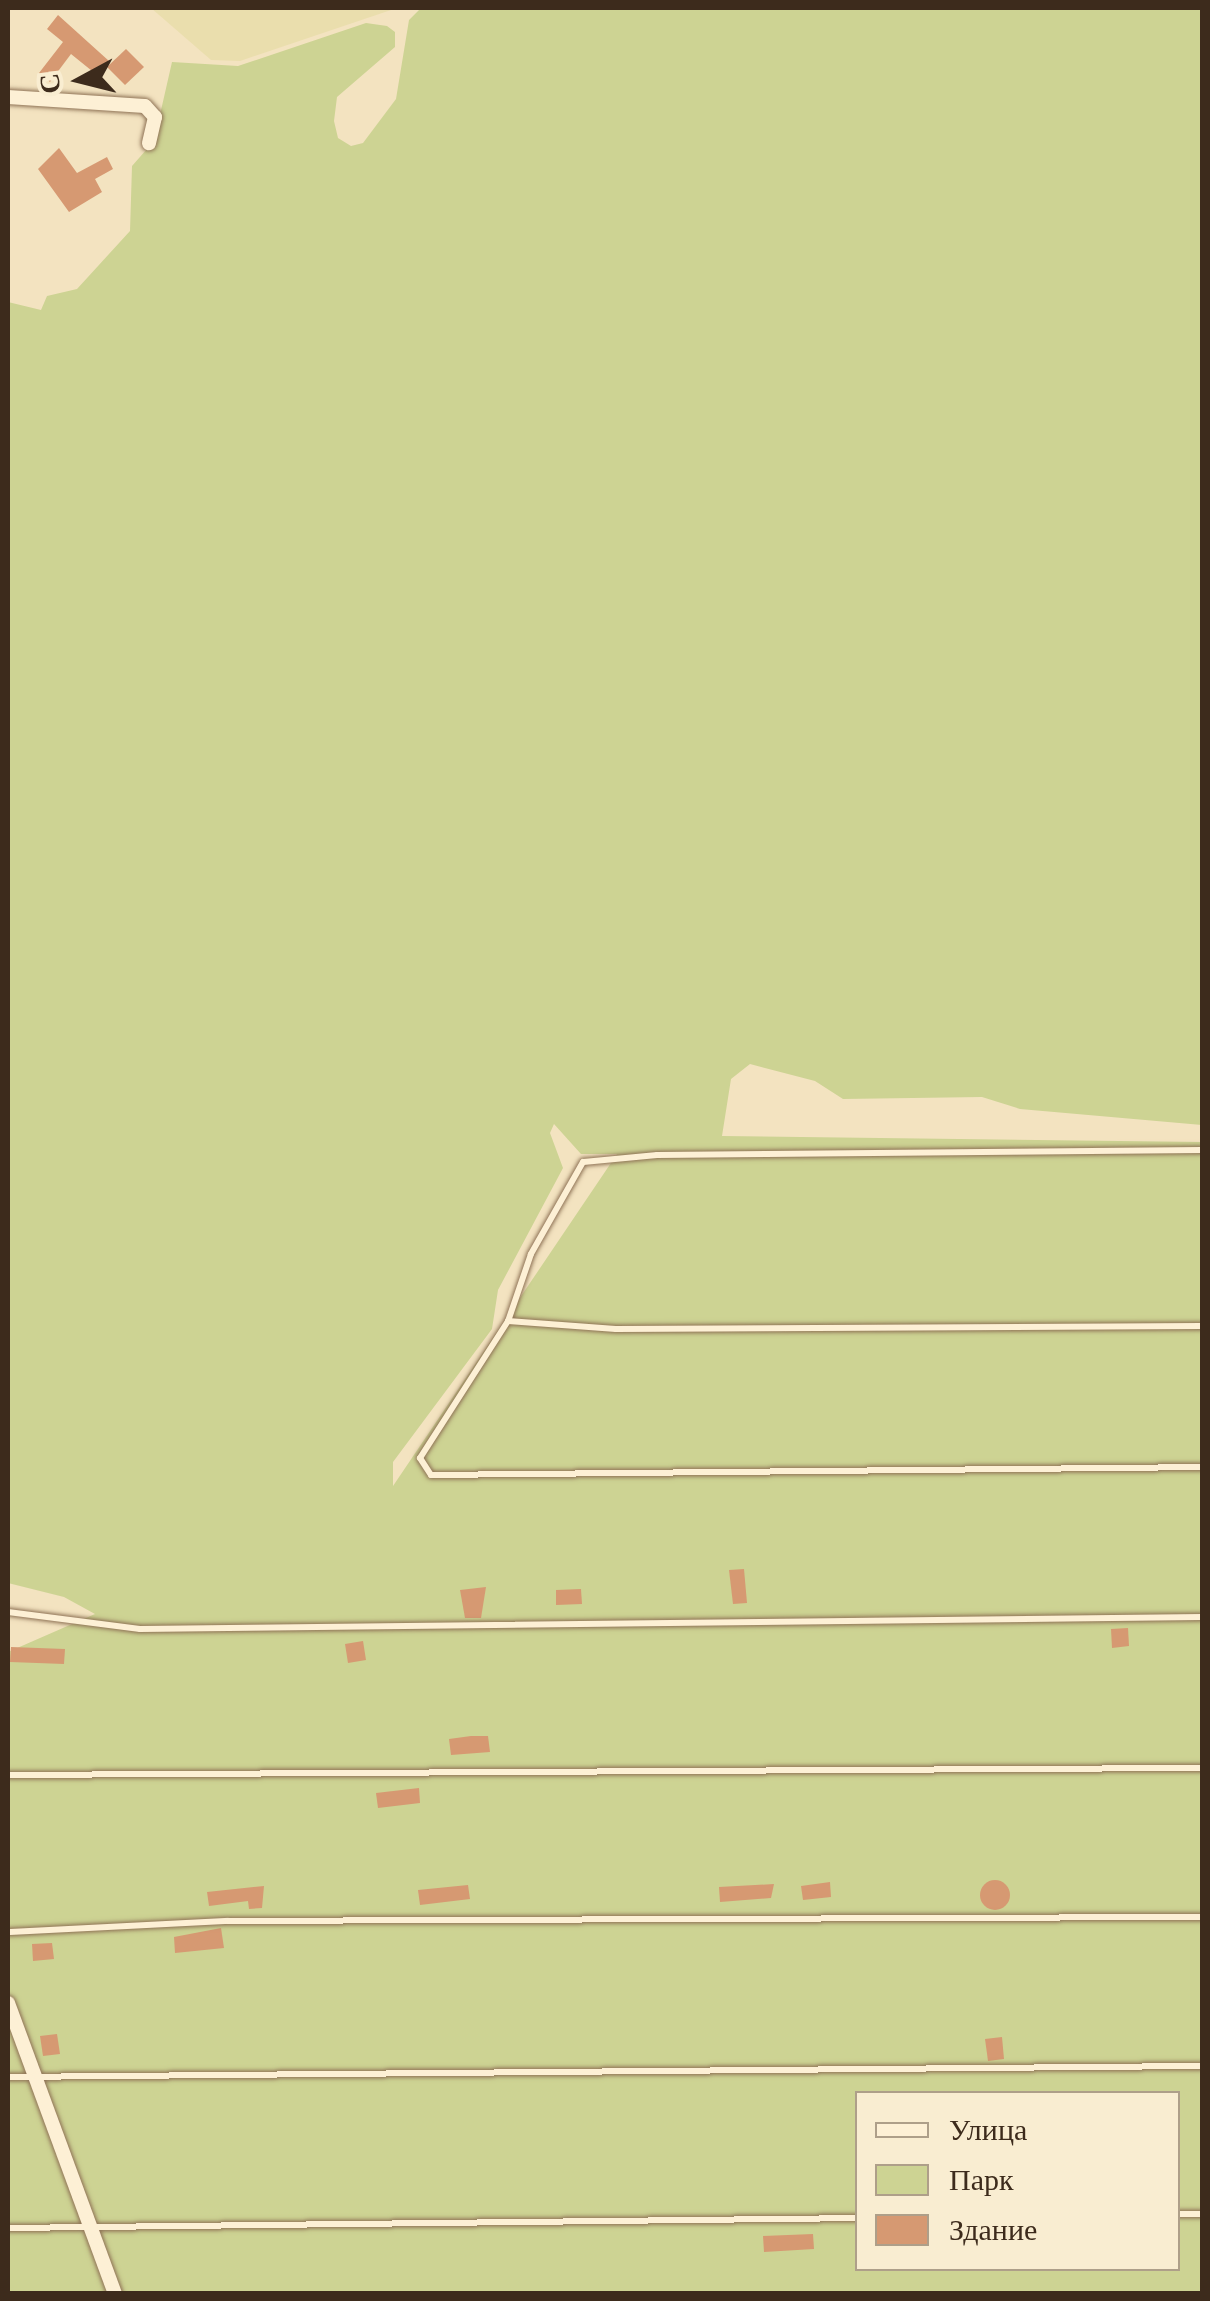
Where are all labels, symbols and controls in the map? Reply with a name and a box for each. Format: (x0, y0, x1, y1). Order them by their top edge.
north arrow (30, 30, 130, 130)
text: С (33, 72, 66, 96)
legend (855, 2091, 1180, 2271)
text: Улица (949, 2113, 1027, 2146)
text: Парк (949, 2163, 1014, 2196)
text: Здание (949, 2213, 1037, 2246)

